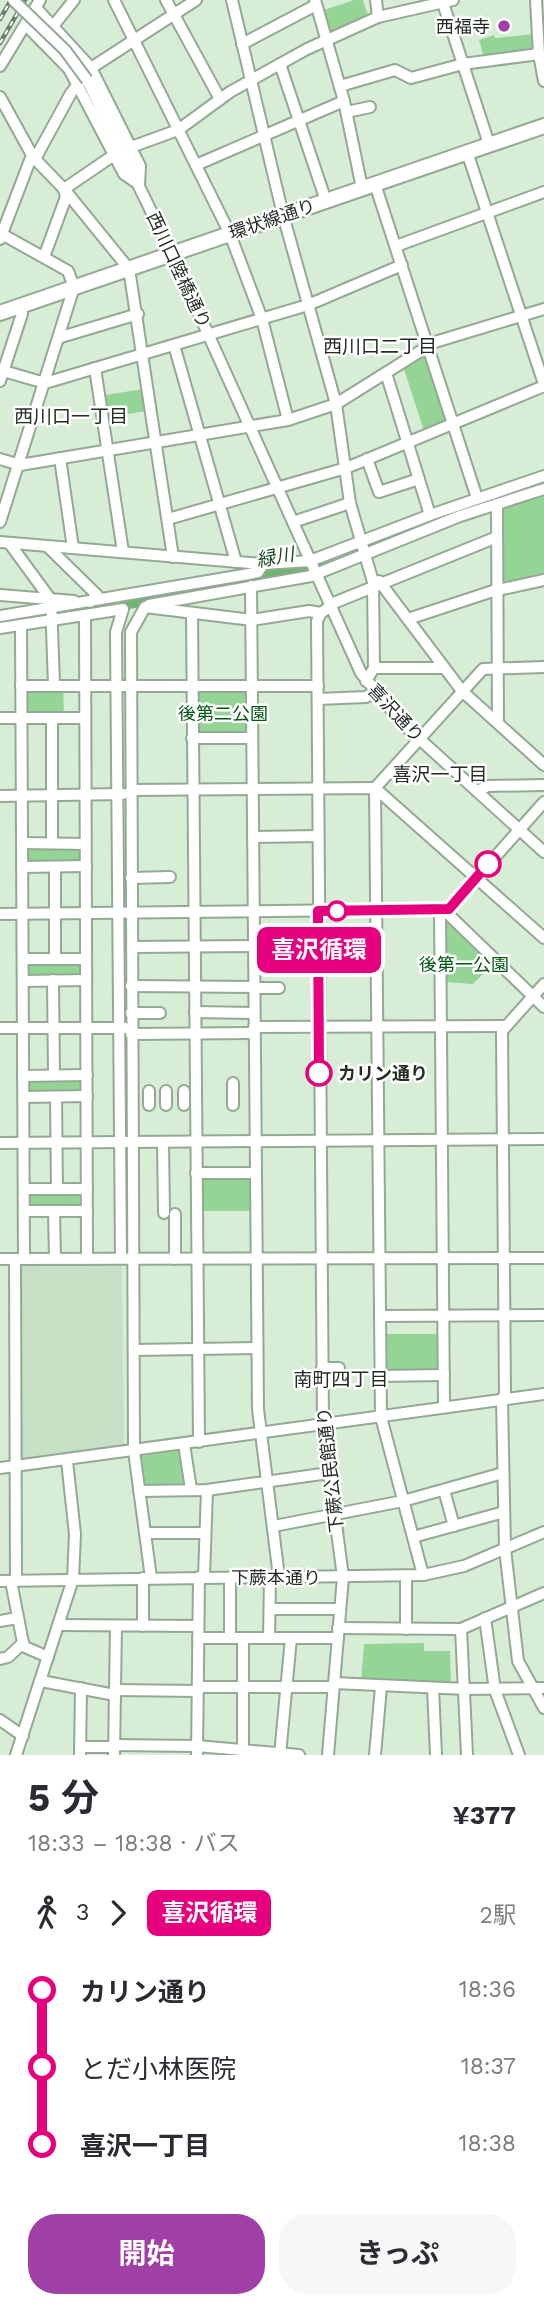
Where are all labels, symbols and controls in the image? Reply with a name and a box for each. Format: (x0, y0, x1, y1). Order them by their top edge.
place label: 西福寺 (436, 16, 490, 37)
marker: 西福寺 (496, 18, 512, 34)
street label: 環状線通り (226, 194, 318, 244)
street label: 西川口陸橋通り (143, 208, 215, 332)
district label: 西川口二丁目 (323, 335, 437, 358)
district label: 西川口一丁目 (14, 405, 128, 428)
water label: 緑川 (254, 542, 298, 572)
street label: 喜沢通り (364, 680, 428, 746)
park label: 後第二公園 (178, 703, 268, 724)
district label: 喜沢一丁目 (392, 763, 488, 786)
unlabelled marker (475, 851, 501, 877)
unlabelled marker (327, 901, 347, 921)
line badge: 喜沢循環 (270, 927, 368, 973)
text: 喜沢循環 (271, 936, 367, 964)
park label: 後第一公園 (419, 954, 509, 975)
marker: カリン通り (306, 1060, 332, 1086)
place label: カリン通り (338, 1063, 428, 1084)
district label: 南町四丁目 (293, 1368, 389, 1391)
street label: 下蕨公民館通り (313, 1406, 347, 1534)
street label: 下蕨本通り (231, 1567, 321, 1588)
text: 5 分 (28, 1776, 99, 1820)
text: ¥377 (452, 1800, 516, 1830)
text: 18:33 – 18:38 · バス (28, 1830, 240, 1857)
icon: walk (28, 1894, 66, 1932)
icon: forward (99, 1894, 137, 1932)
text: 3 (76, 1899, 89, 1926)
text: 喜沢循環 (161, 1899, 257, 1927)
text: 2駅 (480, 1902, 516, 1929)
text: 18:36 (459, 1976, 516, 2003)
text: カリン通り (80, 1977, 210, 2007)
text: 18:37 (461, 2053, 516, 2080)
text: とだ小林医院 (80, 2054, 236, 2084)
text: 18:38 (458, 2130, 516, 2157)
text: 喜沢一丁目 (80, 2131, 210, 2161)
button: 開始 (28, 2214, 265, 2294)
button: きっぷ (279, 2214, 516, 2294)

